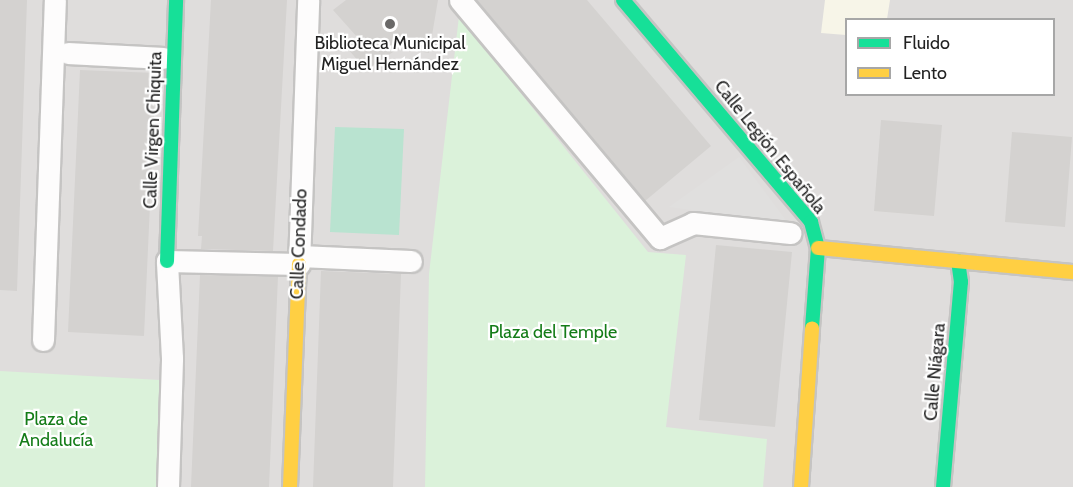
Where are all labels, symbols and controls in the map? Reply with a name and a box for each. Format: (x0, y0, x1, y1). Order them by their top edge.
marker: Biblioteca Municipal Miguel Hernández (383, 17, 397, 31)
legend (845, 18, 1055, 96)
text: Fluido (903, 32, 950, 54)
place label: Biblioteca Municipal Miguel Hernández (315, 33, 465, 76)
street label: Calle Virgen Chiquita (139, 51, 167, 209)
text: Lento (903, 62, 947, 84)
street label: Calle Legión Española (710, 76, 830, 218)
street label: Calle Condado (286, 188, 312, 300)
park label: Plaza del Temple (489, 321, 617, 343)
street label: Calle Niágara (920, 322, 950, 422)
park label: Plaza de Andalucía (19, 409, 93, 452)

